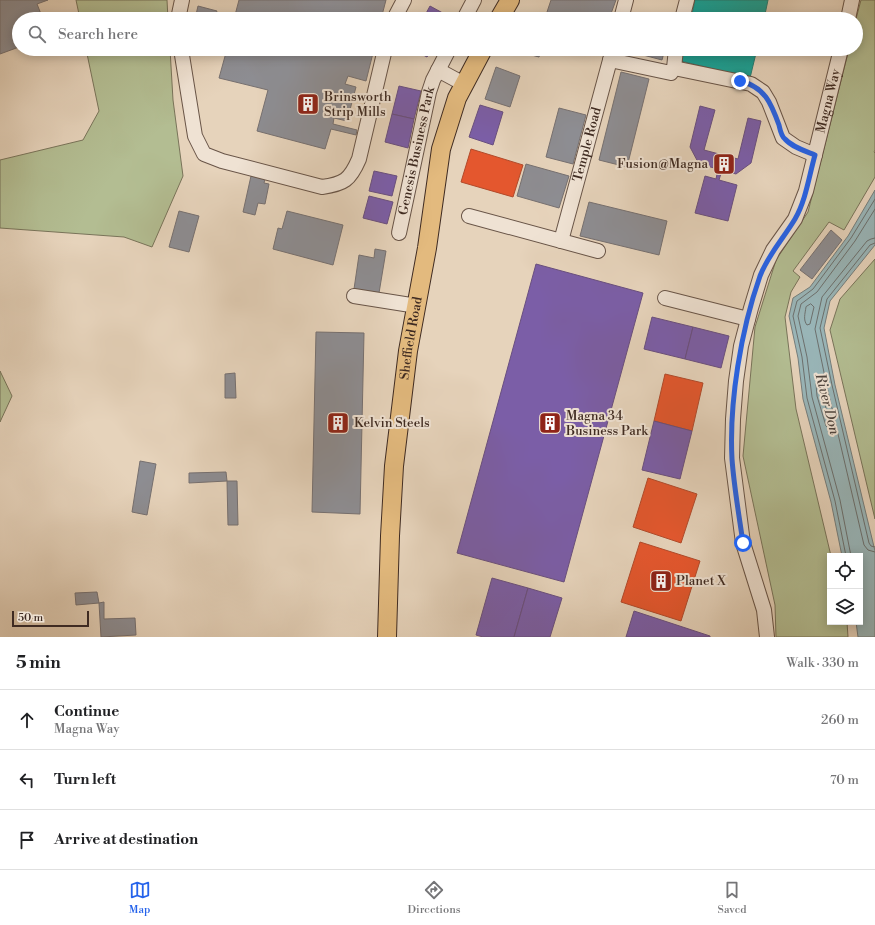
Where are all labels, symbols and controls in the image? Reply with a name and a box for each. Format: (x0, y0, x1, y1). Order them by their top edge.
search box (12, 12, 863, 56)
icon: search (26, 23, 48, 45)
text: Search here (58, 25, 138, 44)
street label: Magna Way (813, 66, 844, 135)
route end (731, 72, 749, 90)
street label: Genesis Business Park (395, 83, 439, 217)
place label: Brinsworth Strip Mills (323, 89, 392, 120)
building icon: Brinsworth Strip Mills (295, 91, 321, 117)
street label: Temple Road (569, 105, 605, 184)
building icon: Fusion@Magna (711, 151, 737, 177)
place label: Fusion@Magna (617, 156, 708, 172)
street label: Sheffield Road (397, 295, 426, 381)
water label: River Don (810, 371, 843, 437)
place label: Magna 34 Business Park (565, 408, 649, 439)
building icon: Kelvin Steels (325, 410, 351, 436)
building icon: Magna 34 Business Park (537, 410, 563, 436)
place label: Kelvin Steels (354, 415, 430, 431)
route start (734, 534, 752, 552)
map controls (827, 553, 863, 625)
button: locate (827, 553, 863, 589)
building icon: Planet X (648, 568, 674, 594)
place label: Planet X (676, 573, 727, 589)
button: layers (827, 589, 863, 625)
scale bar (12, 609, 89, 628)
text: 50 m (18, 611, 43, 625)
text: 5 min (16, 652, 61, 674)
text: Walk · 330 m (786, 655, 859, 671)
text: Continue (54, 702, 119, 721)
icon: ahead (16, 709, 38, 731)
text: 260 m (821, 712, 859, 728)
text: Magna Way (54, 721, 120, 737)
icon: left (16, 769, 38, 791)
text: Turn left (54, 770, 116, 789)
text: 70 m (830, 772, 859, 788)
icon: arrive (16, 829, 38, 851)
text: Arrive at destination (54, 830, 198, 849)
tab: Map (129, 879, 151, 917)
tab: Directions (408, 879, 461, 917)
tab: Saved (718, 879, 746, 917)

